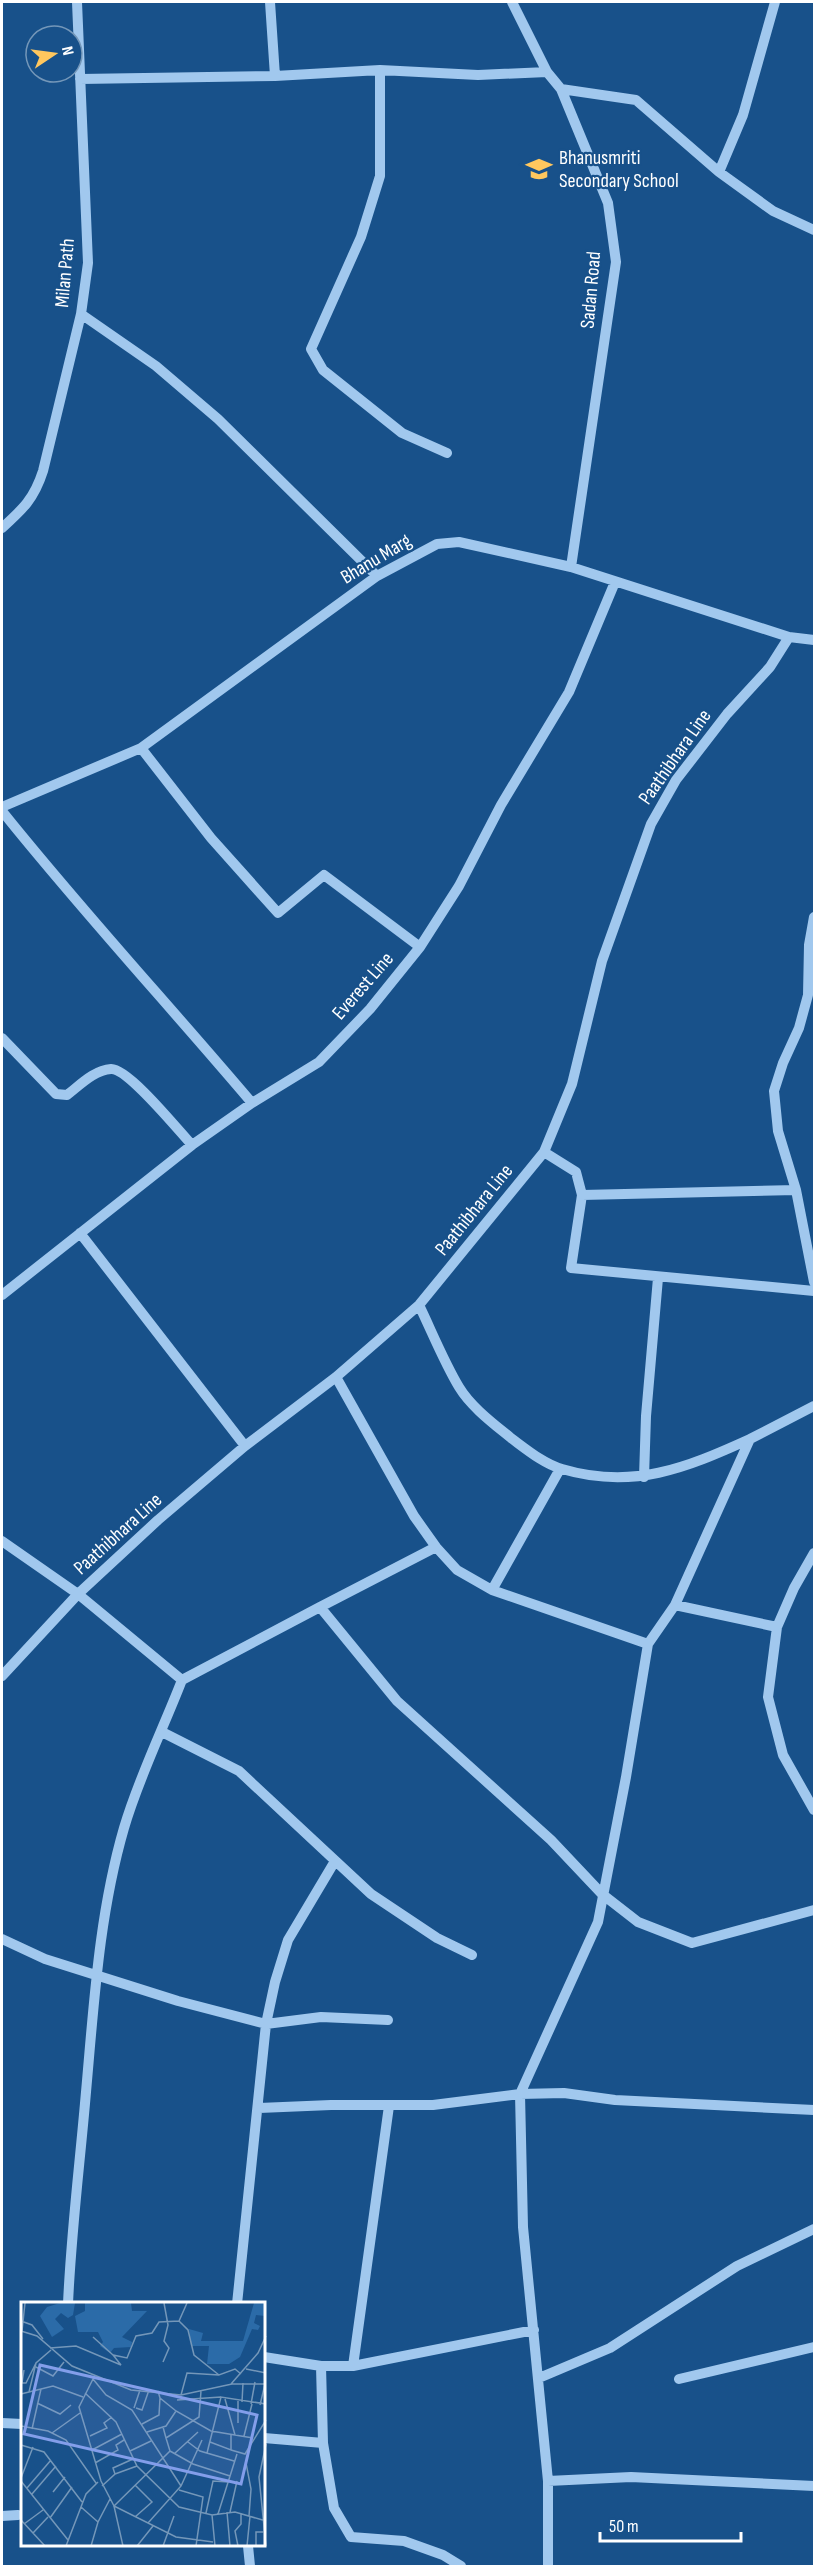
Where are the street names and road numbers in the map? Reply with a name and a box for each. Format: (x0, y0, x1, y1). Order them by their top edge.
street label: Milan Path (50, 237, 80, 309)
street label: Sadan Road (576, 250, 606, 330)
street label: Bhanu Marg (336, 529, 416, 589)
street label: Paathibhara Line (633, 705, 717, 809)
street label: Everest Line (327, 947, 399, 1025)
street label: Paathibhara Line (430, 1159, 518, 1261)
street label: Paathibhara Line (69, 1488, 167, 1580)

